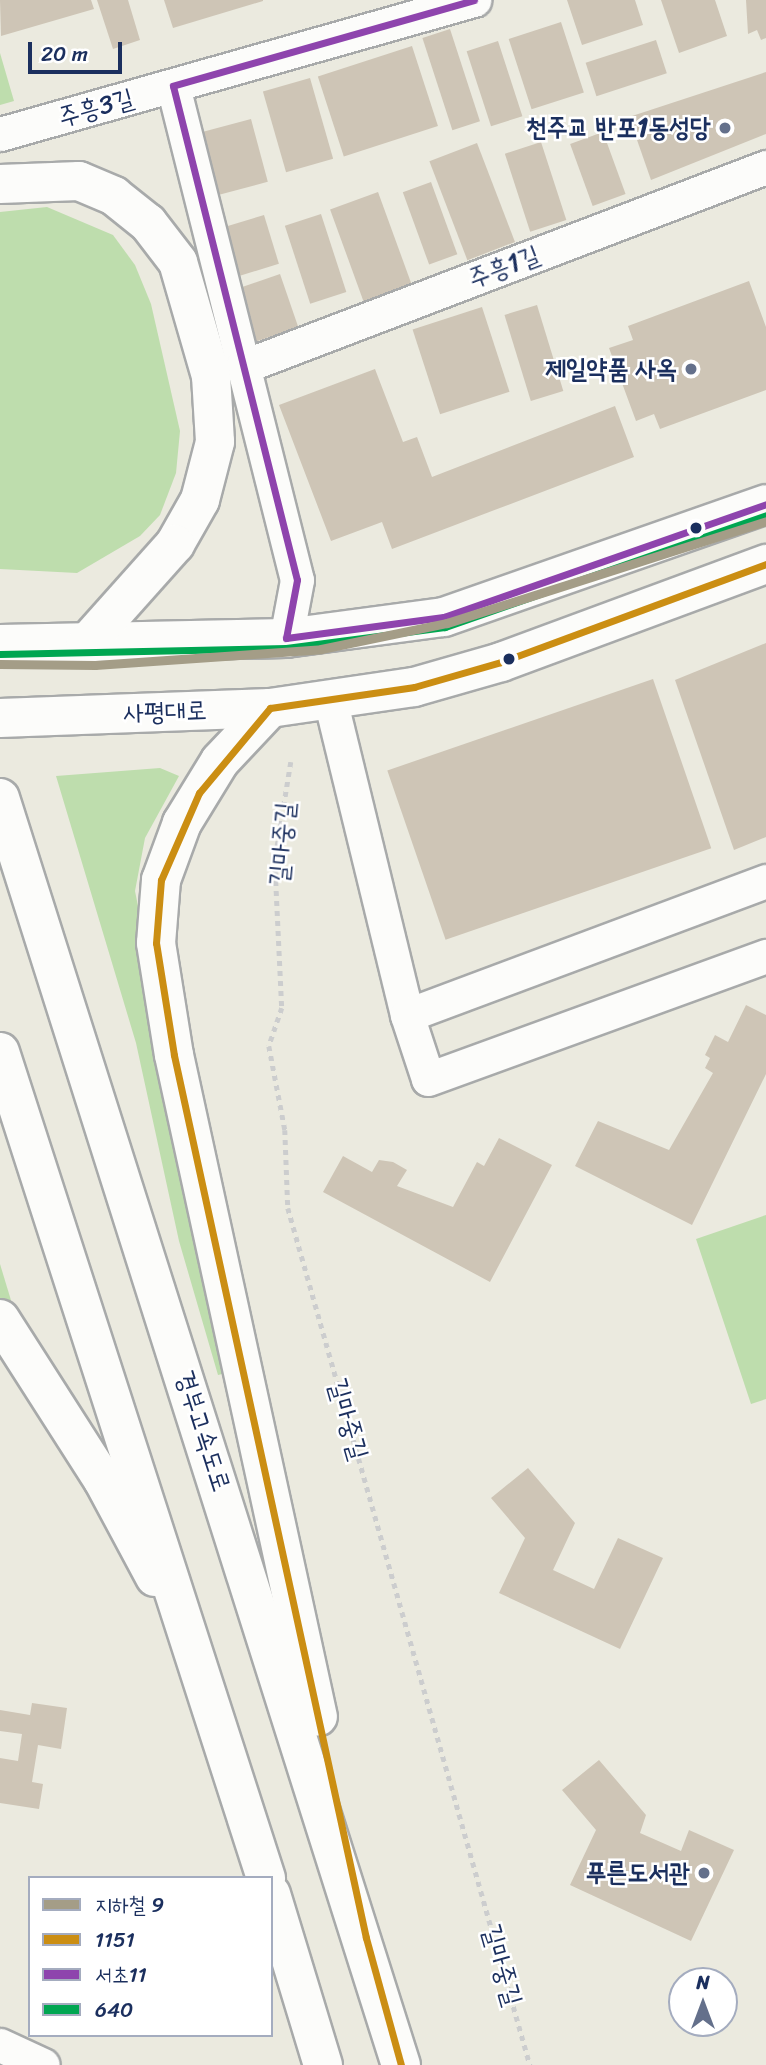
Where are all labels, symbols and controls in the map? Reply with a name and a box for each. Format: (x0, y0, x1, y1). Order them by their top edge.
scale bar (32, 28, 126, 72)
text: 20 m (41, 35, 88, 73)
street label: 주흥3길 (55, 82, 137, 134)
place label: 천주교 반포1동성당 (526, 112, 711, 144)
marker: 천주교 반포1동성당 (717, 120, 733, 136)
street label: 주흥1길 (464, 239, 544, 295)
place label: 제일약품 사옥 (545, 353, 677, 385)
marker: 제일약품 사옥 (683, 361, 699, 377)
unlabelled marker (689, 521, 703, 535)
unlabelled marker (502, 652, 516, 666)
street label: 사평대로 (123, 695, 207, 729)
street label: 길마중길 (263, 801, 301, 887)
street label: 경부고속도로 (169, 1366, 237, 1496)
street label: 길마중길 (321, 1374, 375, 1464)
place label: 푸른도서관 (585, 1857, 690, 1889)
marker: 푸른도서관 (696, 1865, 712, 1881)
legend (28, 1876, 273, 2037)
text: 지하철 9 (95, 1886, 164, 1924)
street label: 길마중길 (475, 1920, 529, 2010)
text: 1151 (95, 1921, 135, 1959)
text: 서초11 (95, 1956, 147, 1994)
text: N (696, 1966, 710, 1999)
north arrow (668, 1967, 738, 2037)
text: 640 (95, 1991, 133, 2029)

